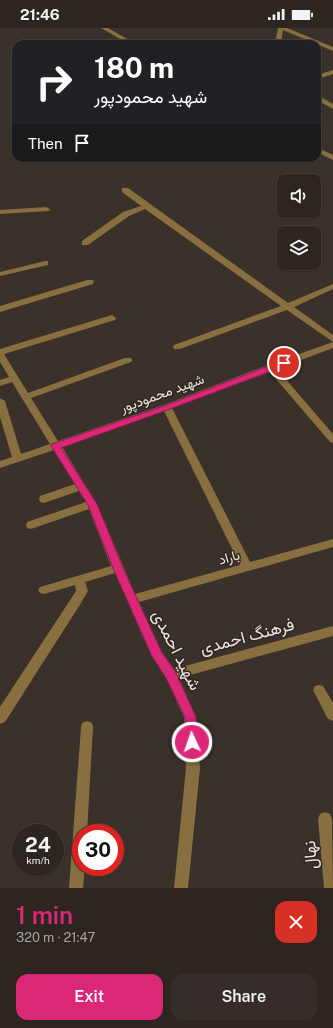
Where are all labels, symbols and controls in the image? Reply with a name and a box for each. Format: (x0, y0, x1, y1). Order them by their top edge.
text: 21:46 (20, 6, 60, 23)
text: 180 m (94, 51, 174, 84)
icon: right (28, 56, 80, 108)
text: شهید محمودپور (94, 86, 207, 107)
icon: arrive (71, 132, 93, 154)
text: Then (28, 135, 63, 152)
map controls (277, 174, 321, 270)
button: sound (277, 174, 321, 218)
button: layers (277, 226, 321, 270)
pin (267, 346, 301, 380)
icon: arrive (273, 352, 295, 374)
street label: شهید محمودپور (117, 370, 207, 418)
street label: باراد (216, 546, 242, 569)
street label: شهید احمدی (147, 607, 206, 694)
street label: فرهنگ احمدی (198, 614, 297, 659)
position arrow (171, 721, 213, 763)
speed limit sign: 30 (72, 824, 124, 876)
text: 24 (25, 833, 51, 857)
street label: نهال (299, 840, 322, 870)
text: km/h (26, 854, 50, 866)
text: 1 min (16, 901, 73, 929)
button: close (275, 901, 317, 943)
text: 320 m · 21:47 (16, 930, 95, 945)
button: Exit (16, 974, 163, 1020)
button: Share (171, 974, 317, 1020)

